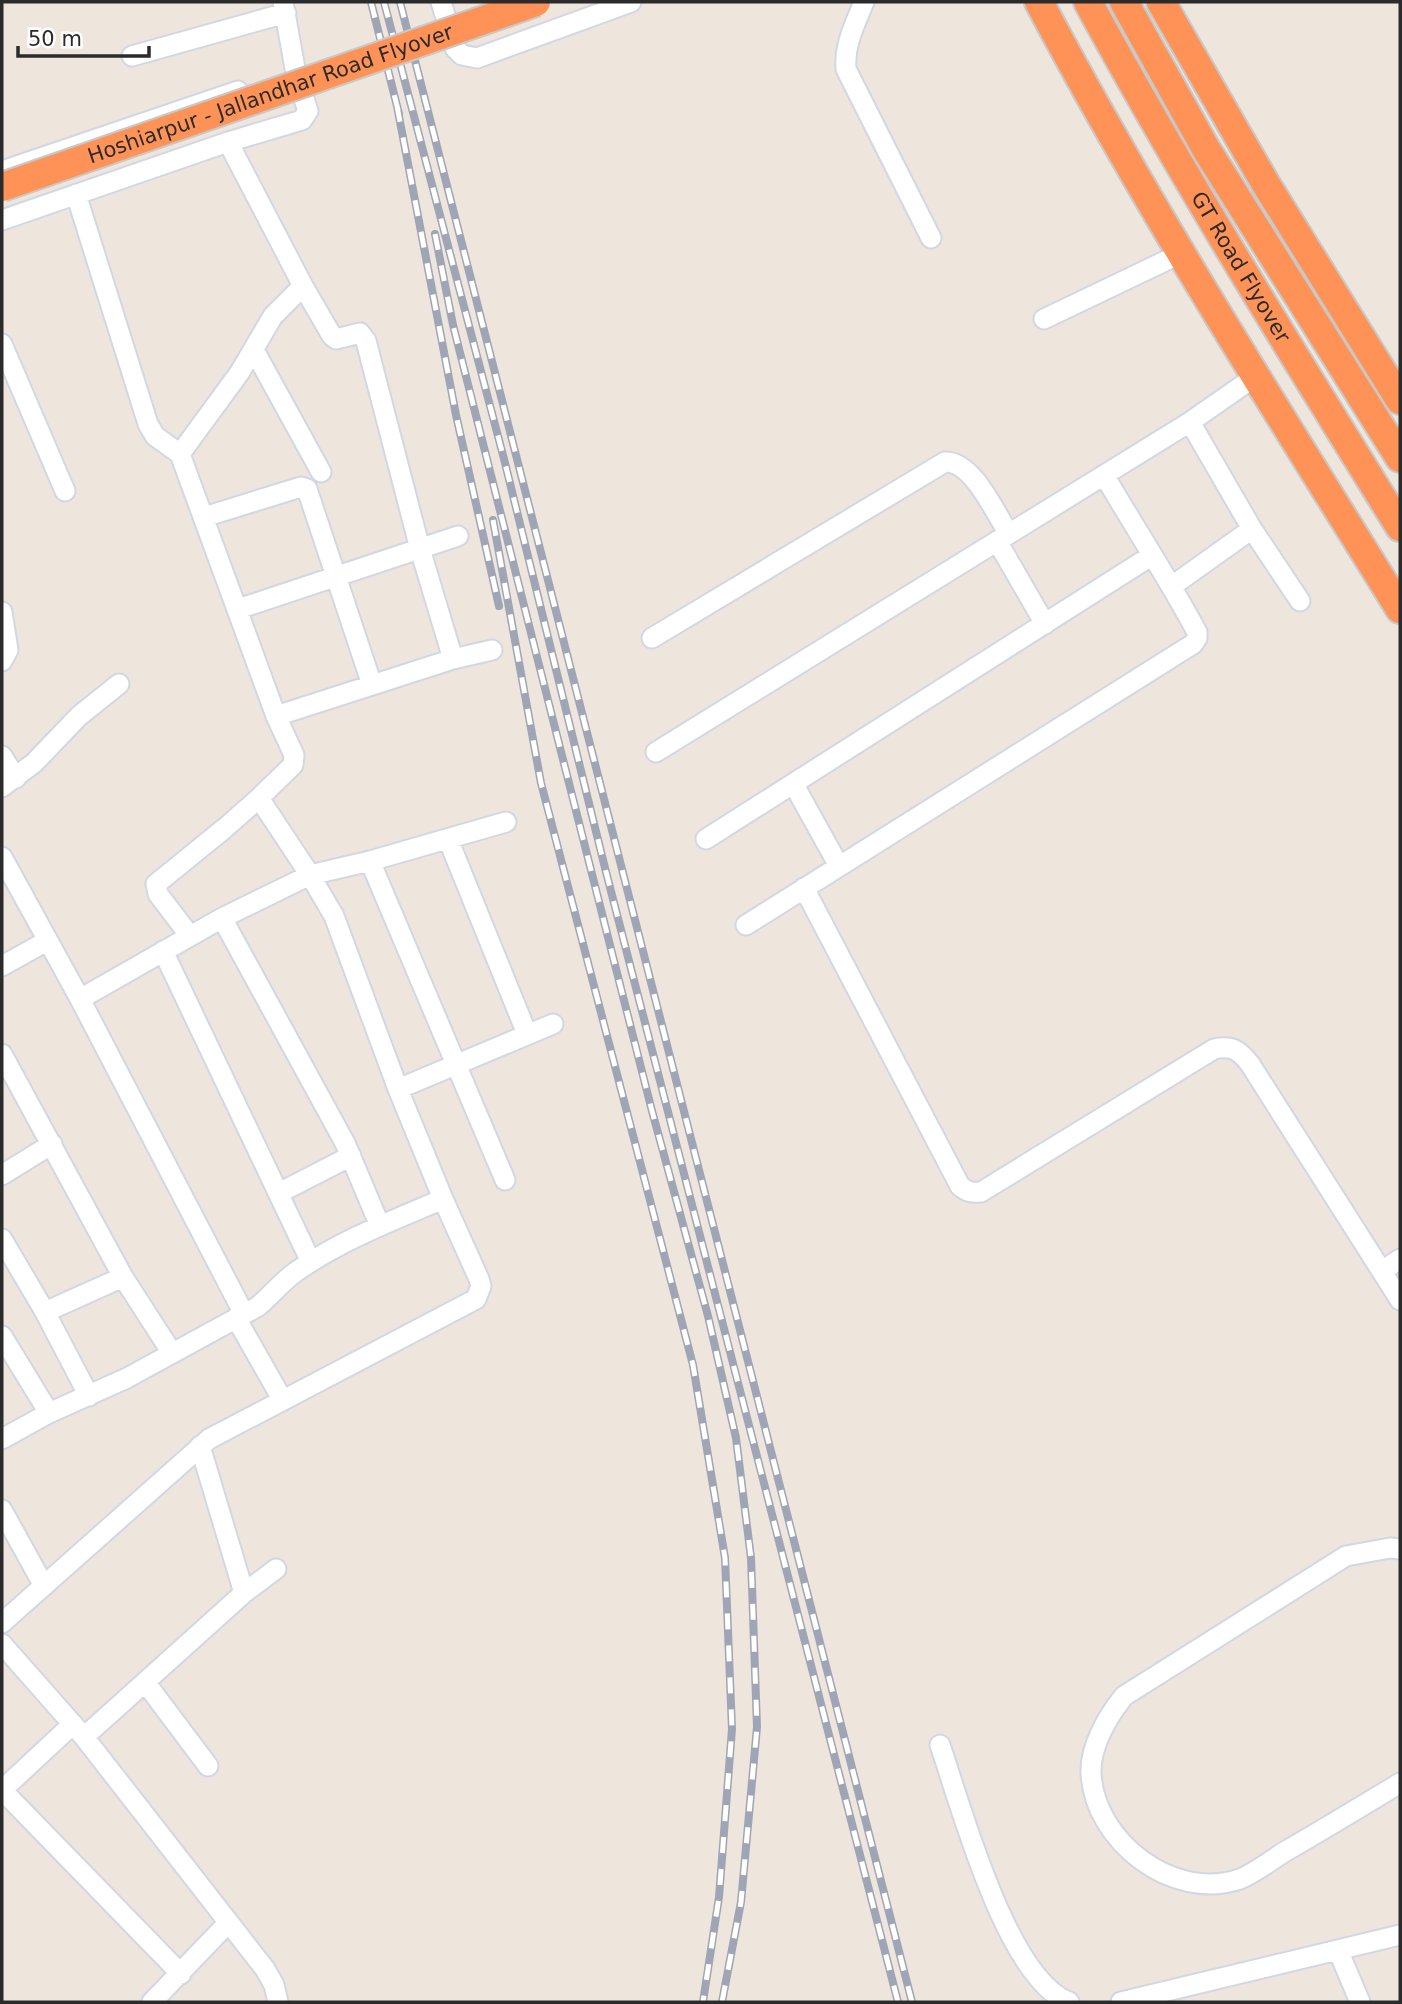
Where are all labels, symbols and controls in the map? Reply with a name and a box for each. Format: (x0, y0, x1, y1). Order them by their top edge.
scale bar (18, 14, 149, 58)
street label: Hoshiarpur - Jallandhar Road Flyover (85, 20, 457, 168)
text: 50 m (28, 27, 82, 51)
street label: GT Road Flyover (1186, 187, 1296, 347)

